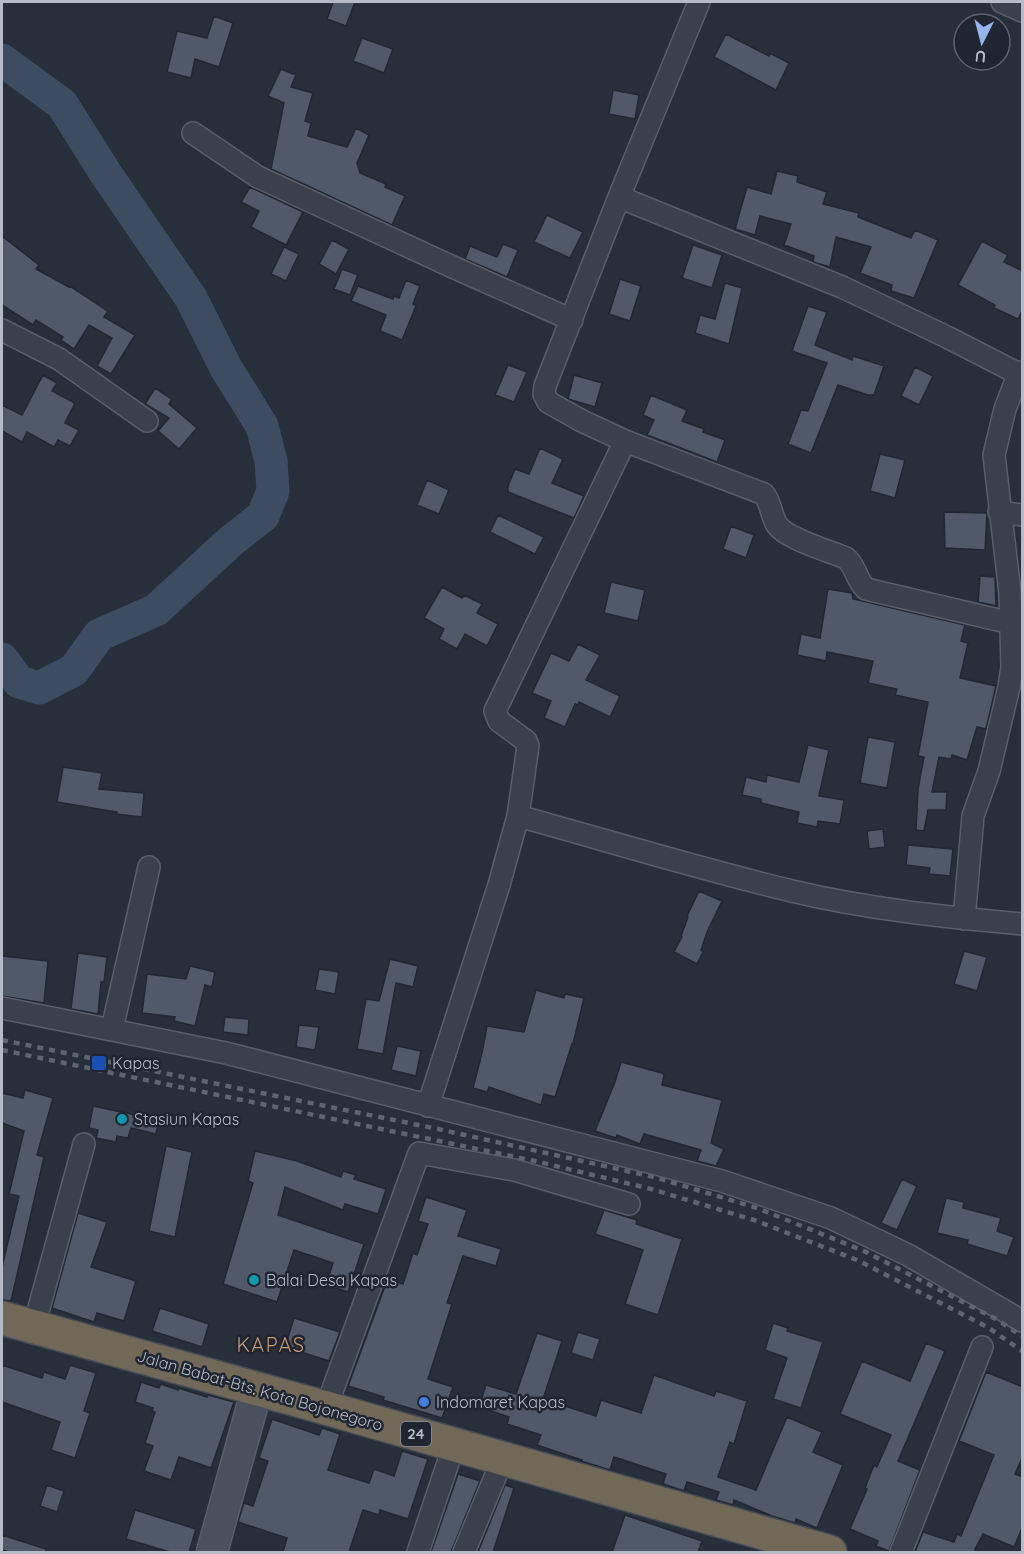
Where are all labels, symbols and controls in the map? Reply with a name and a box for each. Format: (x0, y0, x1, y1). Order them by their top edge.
north arrow (952, 12, 1012, 72)
text: U (974, 46, 987, 67)
place label: Kapas (112, 1053, 159, 1073)
marker: Kapas (90, 1054, 108, 1072)
place label: Stasiun Kapas (134, 1109, 239, 1129)
marker: Stasiun Kapas (115, 1112, 129, 1126)
place label: Balai Desa Kapas (266, 1270, 397, 1290)
marker: Balai Desa Kapas (247, 1273, 261, 1287)
district label: KAPAS (236, 1332, 306, 1357)
street label: Jalan Babat-Bts. Kota Bojonegoro (135, 1345, 385, 1435)
place label: Indomaret Kapas (436, 1392, 565, 1412)
marker: Indomaret Kapas (417, 1395, 431, 1409)
road number: 24 (401, 1422, 431, 1446)

